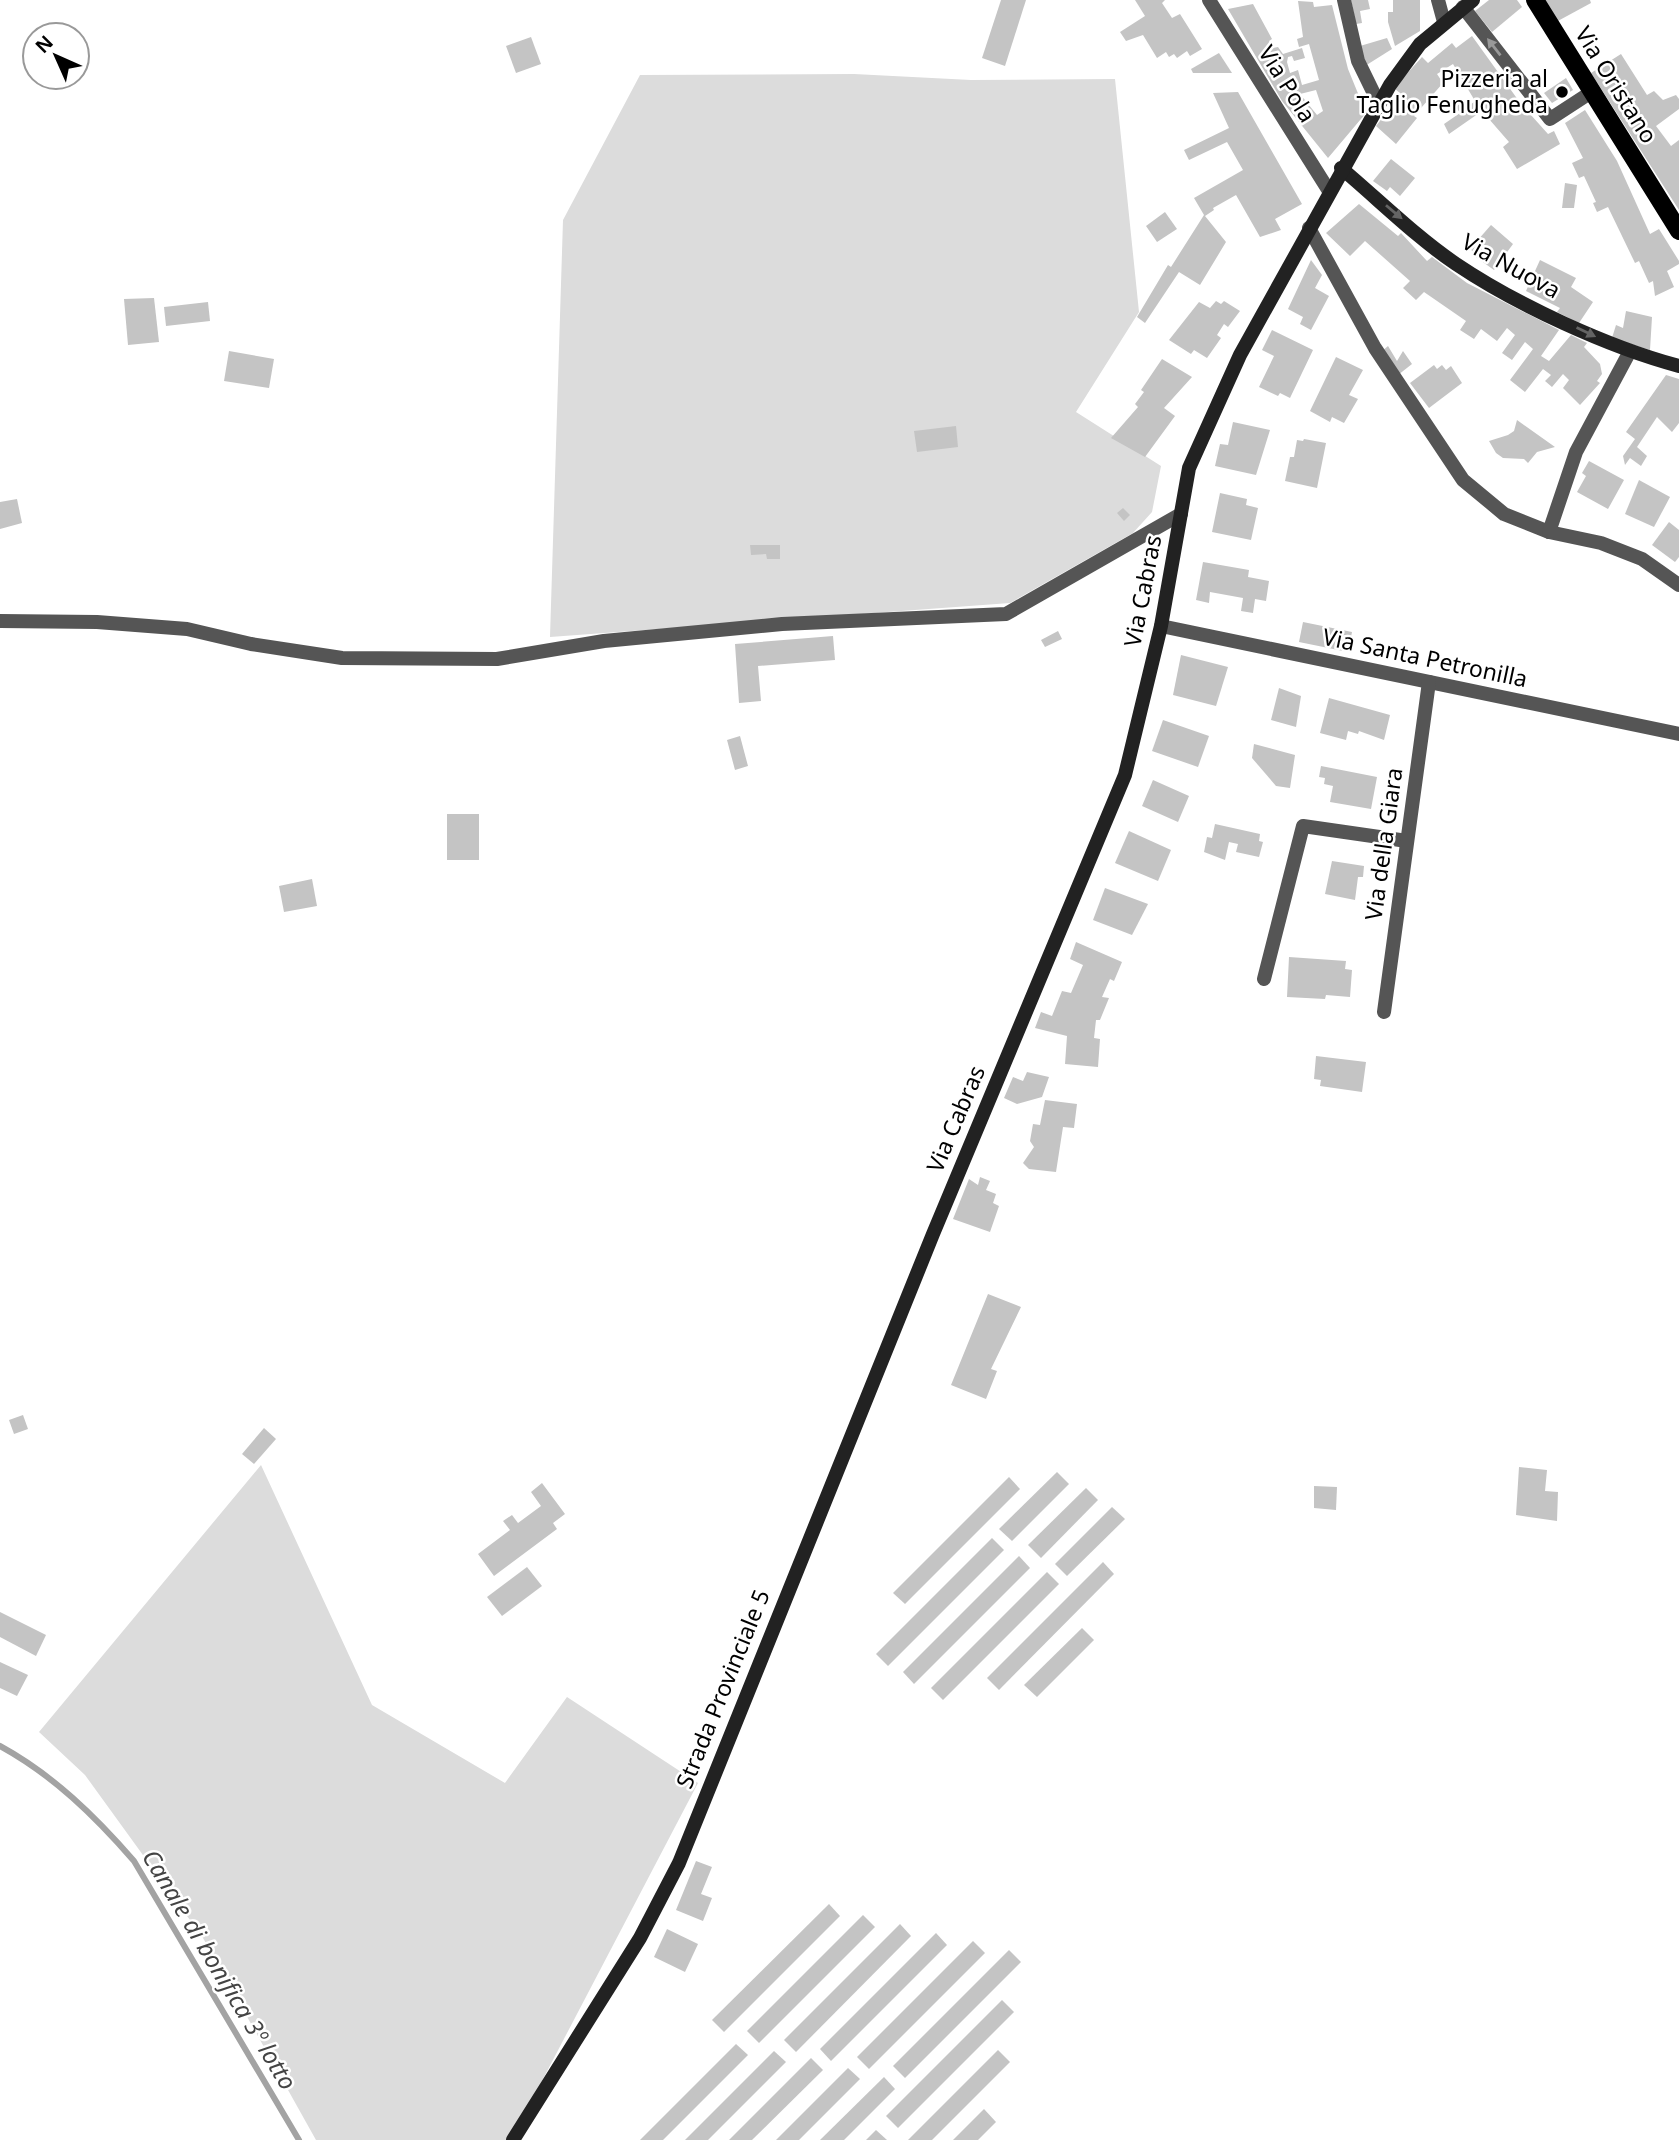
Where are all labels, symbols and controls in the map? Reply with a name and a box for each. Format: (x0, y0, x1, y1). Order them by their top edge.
street label: Via Oristano (1568, 20, 1665, 149)
north arrow (21, 21, 91, 91)
text: N (29, 29, 59, 59)
one-way arrow (1487, 38, 1502, 56)
street label: Via Pola (1252, 39, 1324, 128)
place label: Pizzeria al Taglio Fenugheda (1357, 62, 1548, 120)
marker: Pizzeria al Taglio Fenugheda (1554, 84, 1570, 100)
one-way arrow (1385, 204, 1402, 219)
street label: Via Nuova (1456, 225, 1567, 305)
one-way arrow (1576, 326, 1596, 337)
street label: Via Cabras (1116, 532, 1169, 649)
street label: Via Santa Petronilla (1320, 620, 1531, 694)
street label: Via della Giara (1356, 765, 1410, 922)
street label: Via Cabras (918, 1060, 992, 1177)
street label: Strada Provinciale 5 (668, 1584, 777, 1793)
water label: Canale di bonifica 3º lotto (135, 1843, 305, 2096)

